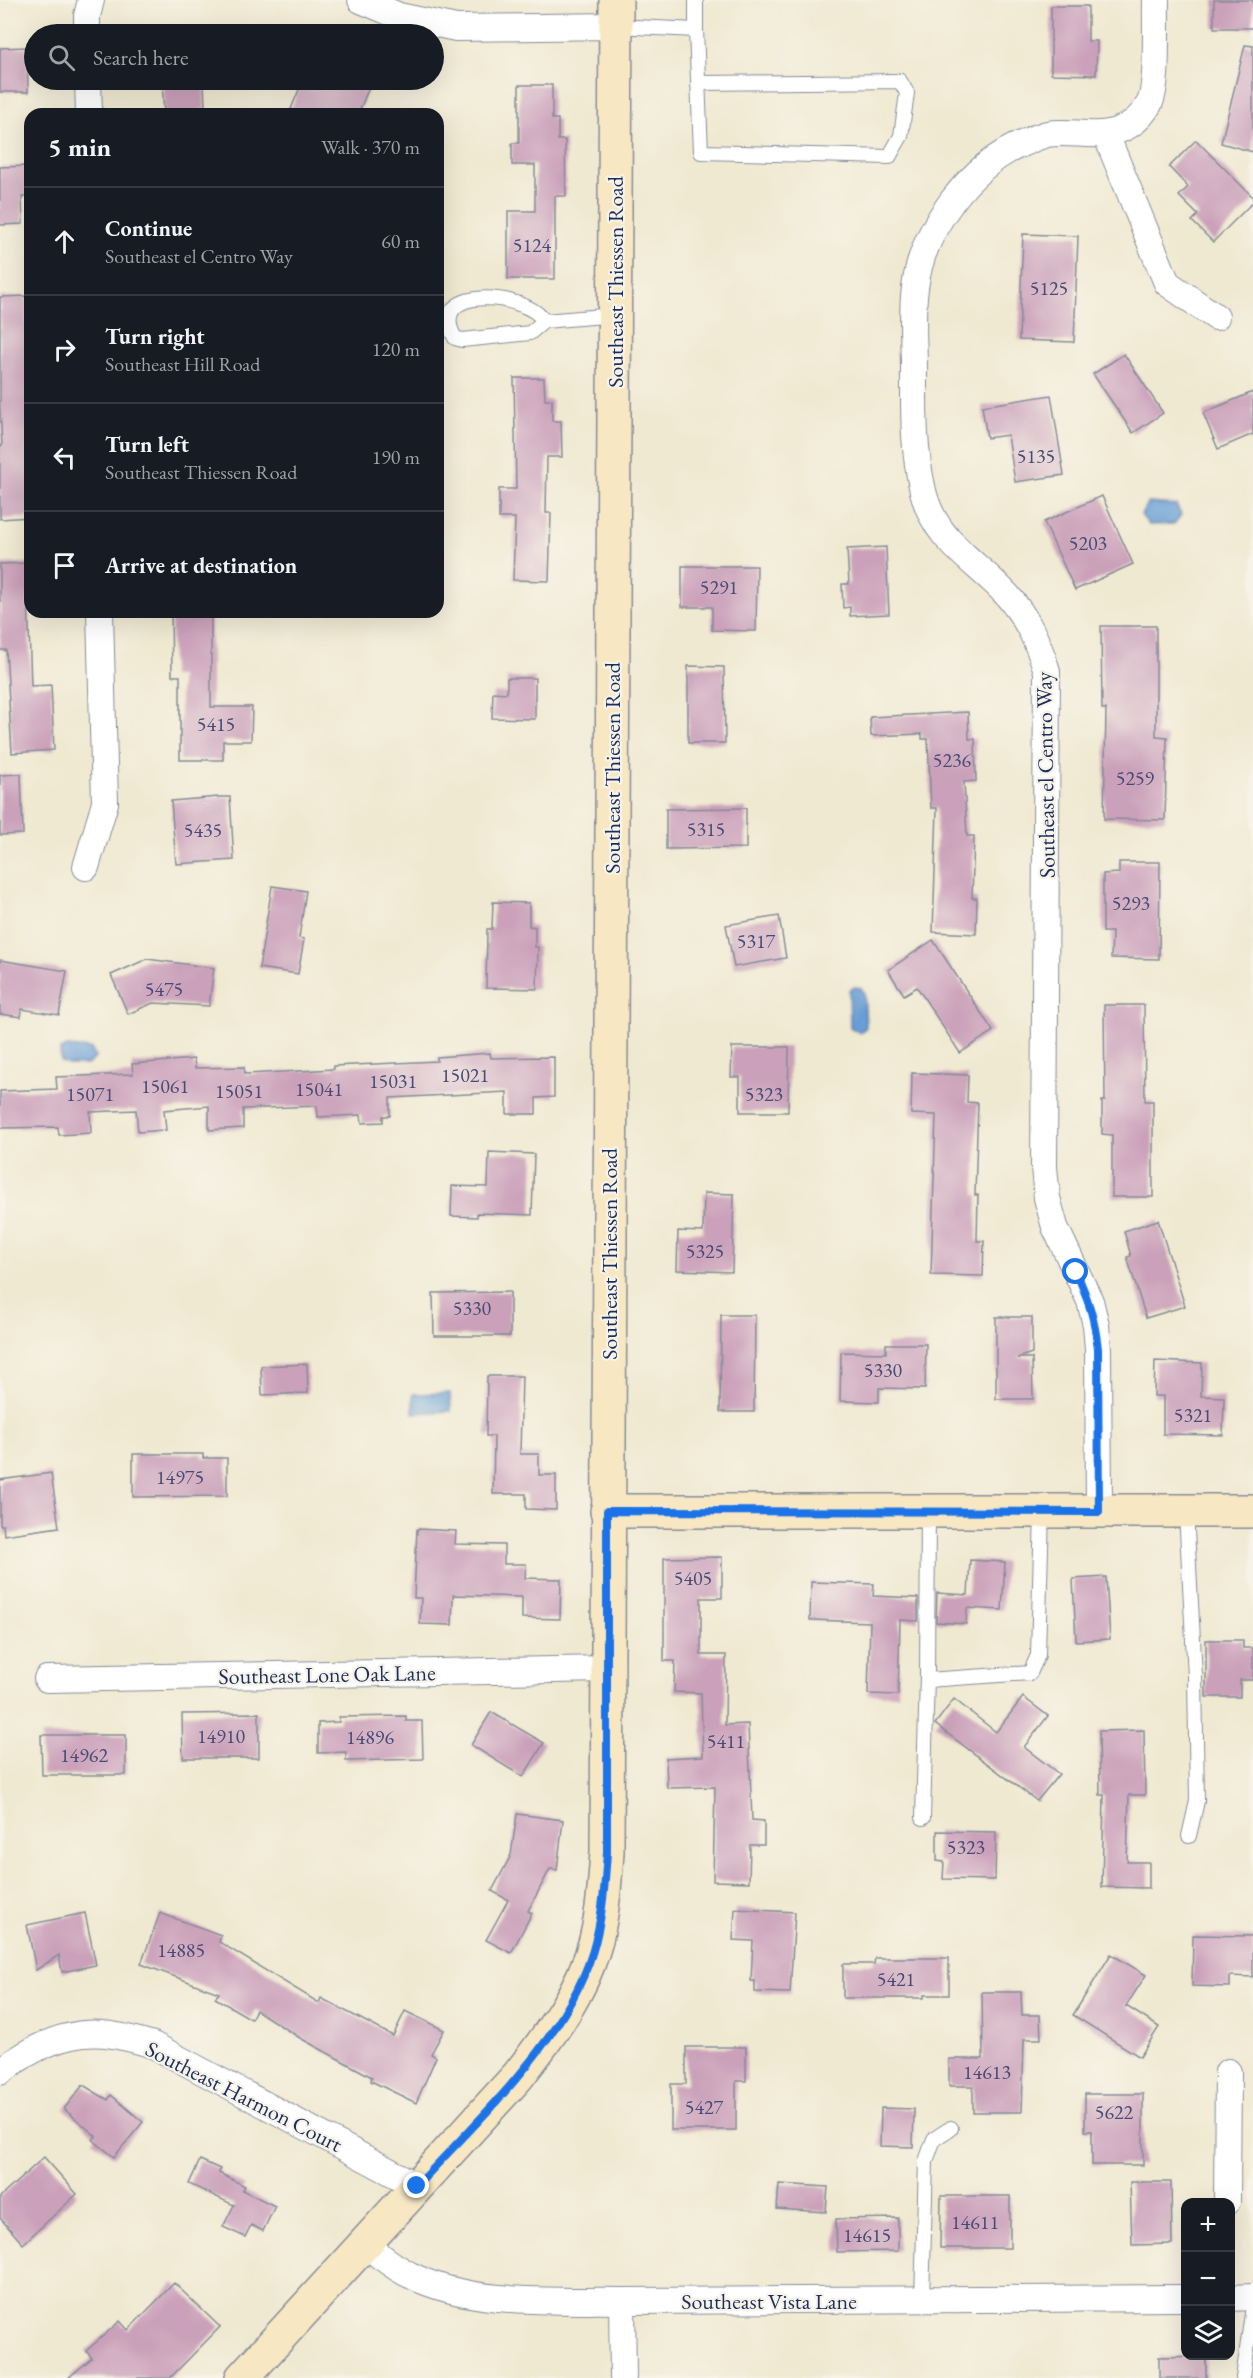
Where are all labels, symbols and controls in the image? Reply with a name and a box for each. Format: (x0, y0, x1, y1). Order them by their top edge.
search box (24, 24, 444, 90)
icon: search (45, 41, 78, 74)
text: Search here (93, 43, 188, 72)
text: 5 min (48, 130, 111, 164)
text: Walk · 370 m (321, 134, 420, 160)
street label: Southeast Thiessen Road (601, 175, 630, 388)
text: Continue (105, 214, 192, 243)
icon: ahead (48, 225, 81, 258)
text: 60 m (381, 228, 420, 254)
house number: 5124 (513, 232, 552, 258)
text: Southeast el Centro Way (105, 243, 293, 269)
house number: 5125 (1030, 275, 1068, 301)
text: Turn right (105, 322, 204, 351)
icon: right (48, 333, 81, 366)
text: 120 m (372, 336, 420, 362)
text: Southeast Hill Road (105, 351, 260, 377)
text: Turn left (105, 430, 189, 459)
icon: left (48, 441, 81, 474)
house number: 5135 (1017, 443, 1055, 469)
text: 190 m (372, 444, 420, 470)
text: Southeast Thiessen Road (105, 459, 297, 485)
house number: 5203 (1069, 530, 1107, 556)
icon: arrive (48, 549, 81, 582)
text: Arrive at destination (105, 551, 297, 580)
house number: 5291 (700, 574, 738, 600)
street label: Southeast Thiessen Road (598, 661, 627, 874)
street label: Southeast el Centro Way (1029, 671, 1062, 878)
house number: 5415 (197, 711, 235, 737)
house number: 5236 (933, 747, 972, 773)
house number: 5259 (1116, 765, 1155, 791)
house number: 5315 (687, 816, 725, 842)
house number: 5435 (184, 817, 222, 843)
house number: 5293 (1112, 890, 1150, 916)
house number: 5317 (737, 928, 776, 954)
house number: 5475 (145, 976, 183, 1002)
house number: 15021 (441, 1062, 489, 1088)
house number: 15031 (369, 1068, 417, 1094)
house number: 15061 (141, 1073, 189, 1099)
house number: 15041 (295, 1076, 343, 1102)
house number: 15051 (215, 1078, 263, 1104)
house number: 15071 (66, 1081, 114, 1107)
house number: 5323 (745, 1081, 783, 1107)
street label: Southeast Thiessen Road (595, 1147, 624, 1360)
house number: 5325 (686, 1238, 724, 1264)
route start (1062, 1258, 1088, 1284)
house number: 5330 (453, 1295, 492, 1321)
house number: 5330 (864, 1357, 903, 1383)
house number: 5321 (1174, 1402, 1212, 1428)
house number: 14975 (156, 1464, 204, 1490)
house number: 5405 (674, 1565, 712, 1591)
street label: Southeast Lone Oak Lane (218, 1658, 436, 1691)
house number: 14910 (197, 1723, 245, 1749)
house number: 14896 (346, 1724, 394, 1750)
house number: 5411 (707, 1728, 745, 1754)
house number: 14962 (60, 1742, 108, 1768)
house number: 5323 (947, 1834, 985, 1860)
house number: 14885 (157, 1937, 205, 1963)
house number: 5421 (877, 1966, 915, 1992)
street label: Southeast Harmon Court (140, 2034, 347, 2159)
house number: 14613 (963, 2059, 1011, 2085)
house number: 5427 (685, 2094, 724, 2120)
house number: 5622 (1095, 2099, 1134, 2125)
route end (403, 2172, 429, 2198)
map controls (1181, 2198, 1235, 2360)
button: + (1181, 2198, 1235, 2252)
house number: 14611 (951, 2209, 999, 2235)
house number: 14615 (843, 2222, 891, 2248)
button: − (1181, 2252, 1235, 2306)
street label: Southeast Vista Lane (681, 2287, 857, 2316)
button: layers (1181, 2306, 1235, 2360)

